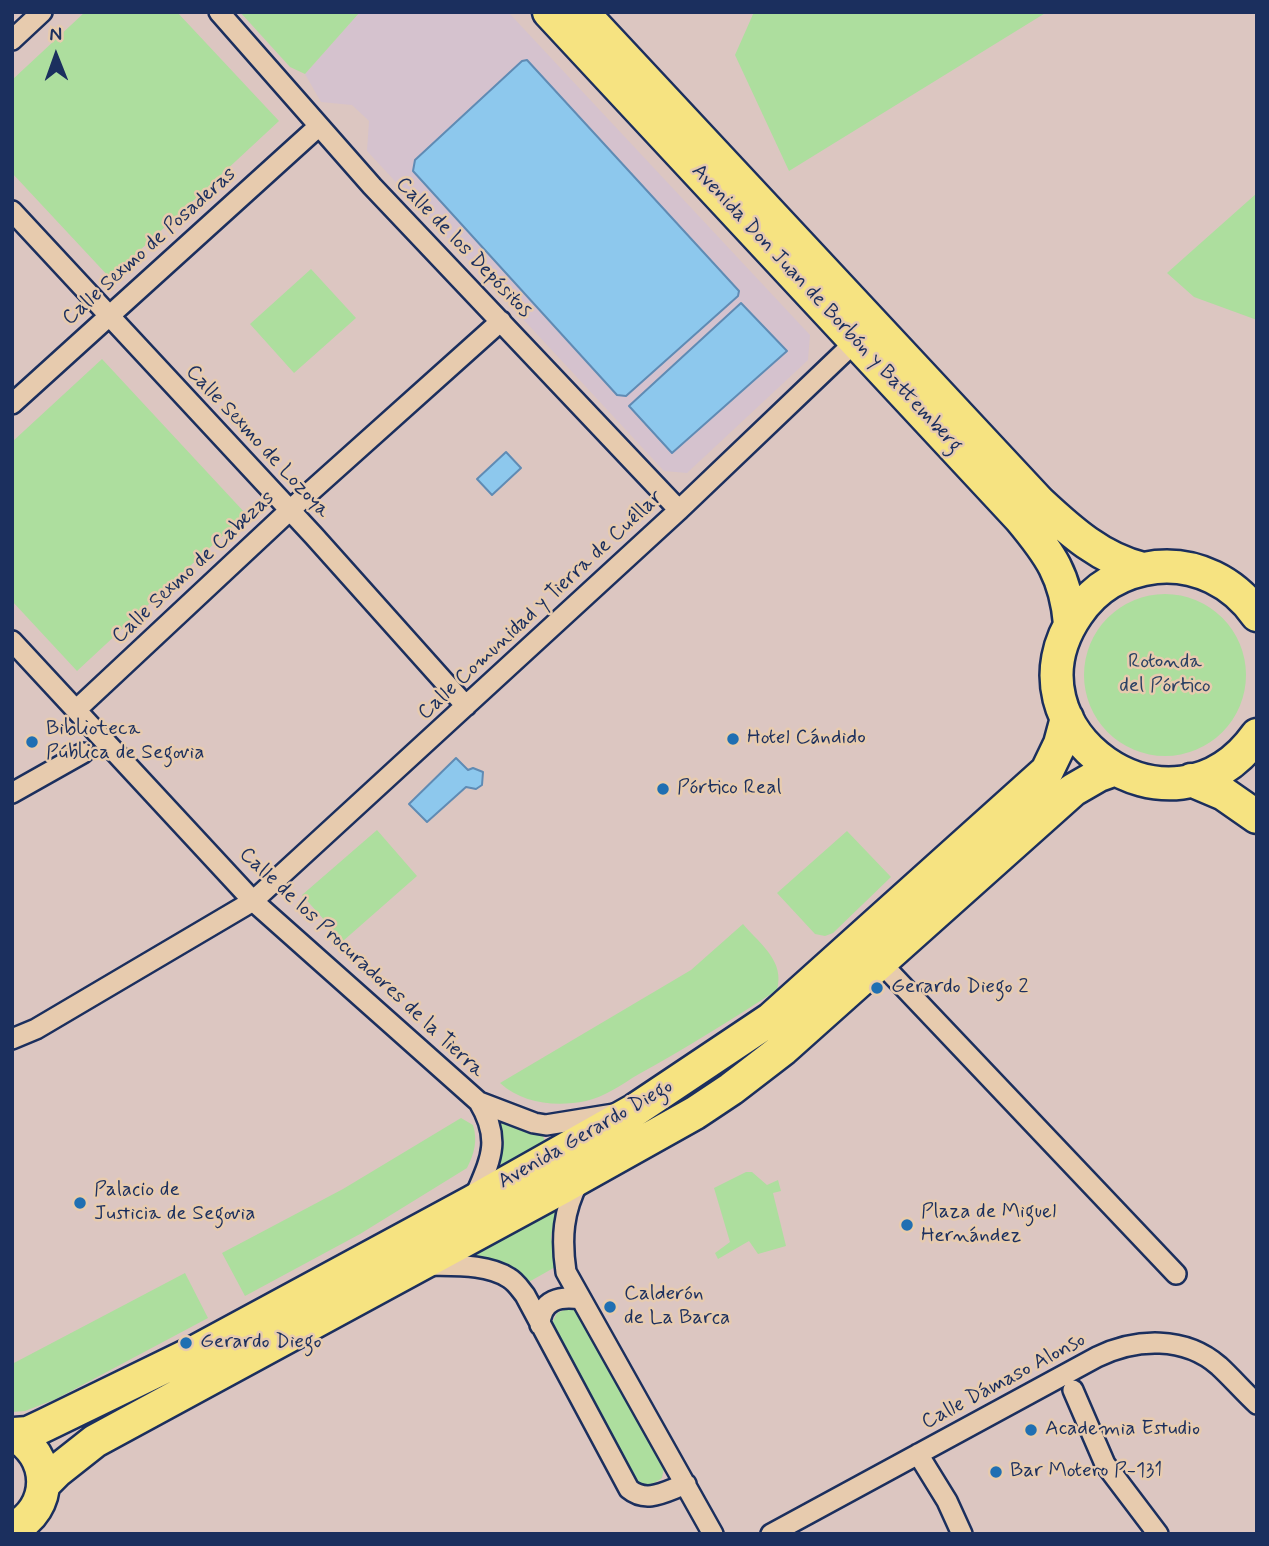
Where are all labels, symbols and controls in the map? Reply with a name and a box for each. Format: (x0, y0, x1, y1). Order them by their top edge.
north arrow (21, 21, 91, 91)
text: N (49, 22, 62, 47)
street label: Avenida Don Juan de Borbón y Battemberg (685, 159, 967, 459)
street label: Calle Sexmo de Posaderas (58, 162, 242, 332)
street label: Calle de los Depósitos (389, 172, 537, 324)
street label: Calle Sexmo de Lozoya (179, 360, 335, 524)
street label: Calle Sexmo de Cabezas (108, 486, 280, 650)
street label: Calle Comunidad y Tierra de Cuéllar (413, 486, 669, 726)
park label: Rotonda del Pórtico (1119, 650, 1211, 700)
place label: Biblioteca Pública de Segovia (46, 717, 204, 767)
place label: Hotel Cándido (747, 726, 866, 752)
marker: Hotel Cándido (725, 731, 741, 747)
marker: Biblioteca Pública de Segovia (24, 734, 40, 750)
place label: Pórtico Real (677, 776, 782, 802)
marker: Pórtico Real (655, 781, 671, 797)
street label: Calle de los Procuradores de la Tierra (233, 843, 489, 1083)
place label: Gerardo Diego 2 (891, 975, 1029, 1001)
marker: Gerardo Diego 2 (869, 980, 885, 996)
street label: Avenida Gerardo Diego (494, 1075, 678, 1195)
place label: Palacio de Justicia de Segovia (94, 1178, 255, 1228)
marker: Palacio de Justicia de Segovia (72, 1195, 88, 1211)
place label: Plaza de Miguel Hernández (921, 1200, 1056, 1250)
marker: Plaza de Miguel Hernández (899, 1217, 915, 1233)
place label: Calderón de La Barca (624, 1282, 730, 1332)
marker: Calderón de La Barca (602, 1299, 618, 1315)
street label: Calle Dámaso Alonso (918, 1328, 1090, 1436)
place label: Gerardo Diego (200, 1330, 322, 1356)
marker: Gerardo Diego (178, 1335, 194, 1351)
place label: Academia Estudio (1045, 1417, 1200, 1443)
marker: Academia Estudio (1023, 1422, 1039, 1438)
place label: Bar Motero P-131 (1010, 1459, 1163, 1485)
marker: Bar Motero P-131 (988, 1464, 1004, 1480)

